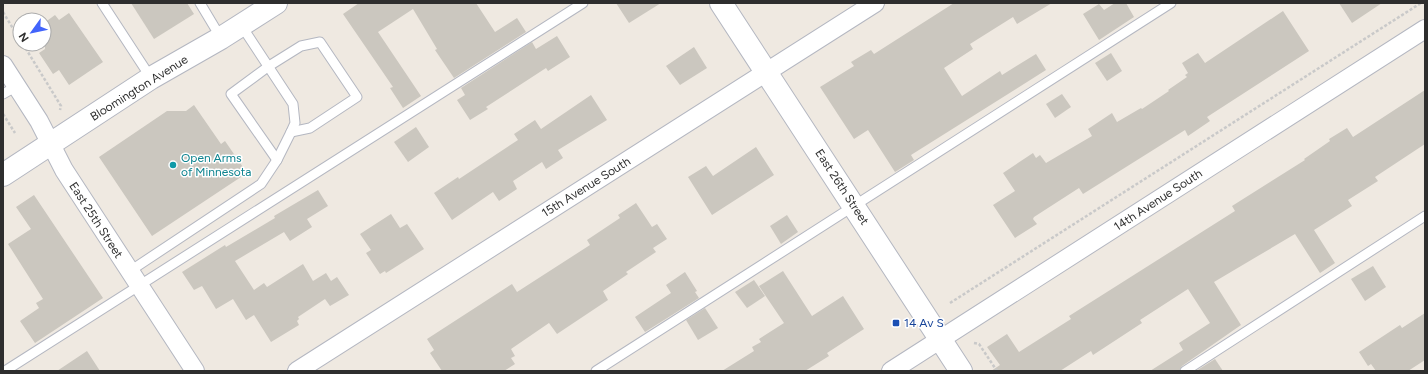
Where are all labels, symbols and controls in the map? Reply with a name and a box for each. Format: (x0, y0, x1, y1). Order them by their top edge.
north arrow (12, 12, 52, 52)
text: N (16, 30, 32, 44)
street label: Bloomington Avenue (88, 52, 191, 124)
street label: East 26th Street (812, 146, 872, 228)
place label: Open Arms of Minnesota (181, 151, 251, 179)
street label: 15th Avenue South (539, 154, 633, 220)
marker: Open Arms of Minnesota (168, 160, 178, 170)
street label: 14th Avenue South (1111, 166, 1205, 234)
street label: East 25th Street (66, 179, 126, 261)
place label: 14 Av S (904, 316, 944, 330)
marker: 14 Av S (891, 318, 901, 328)

